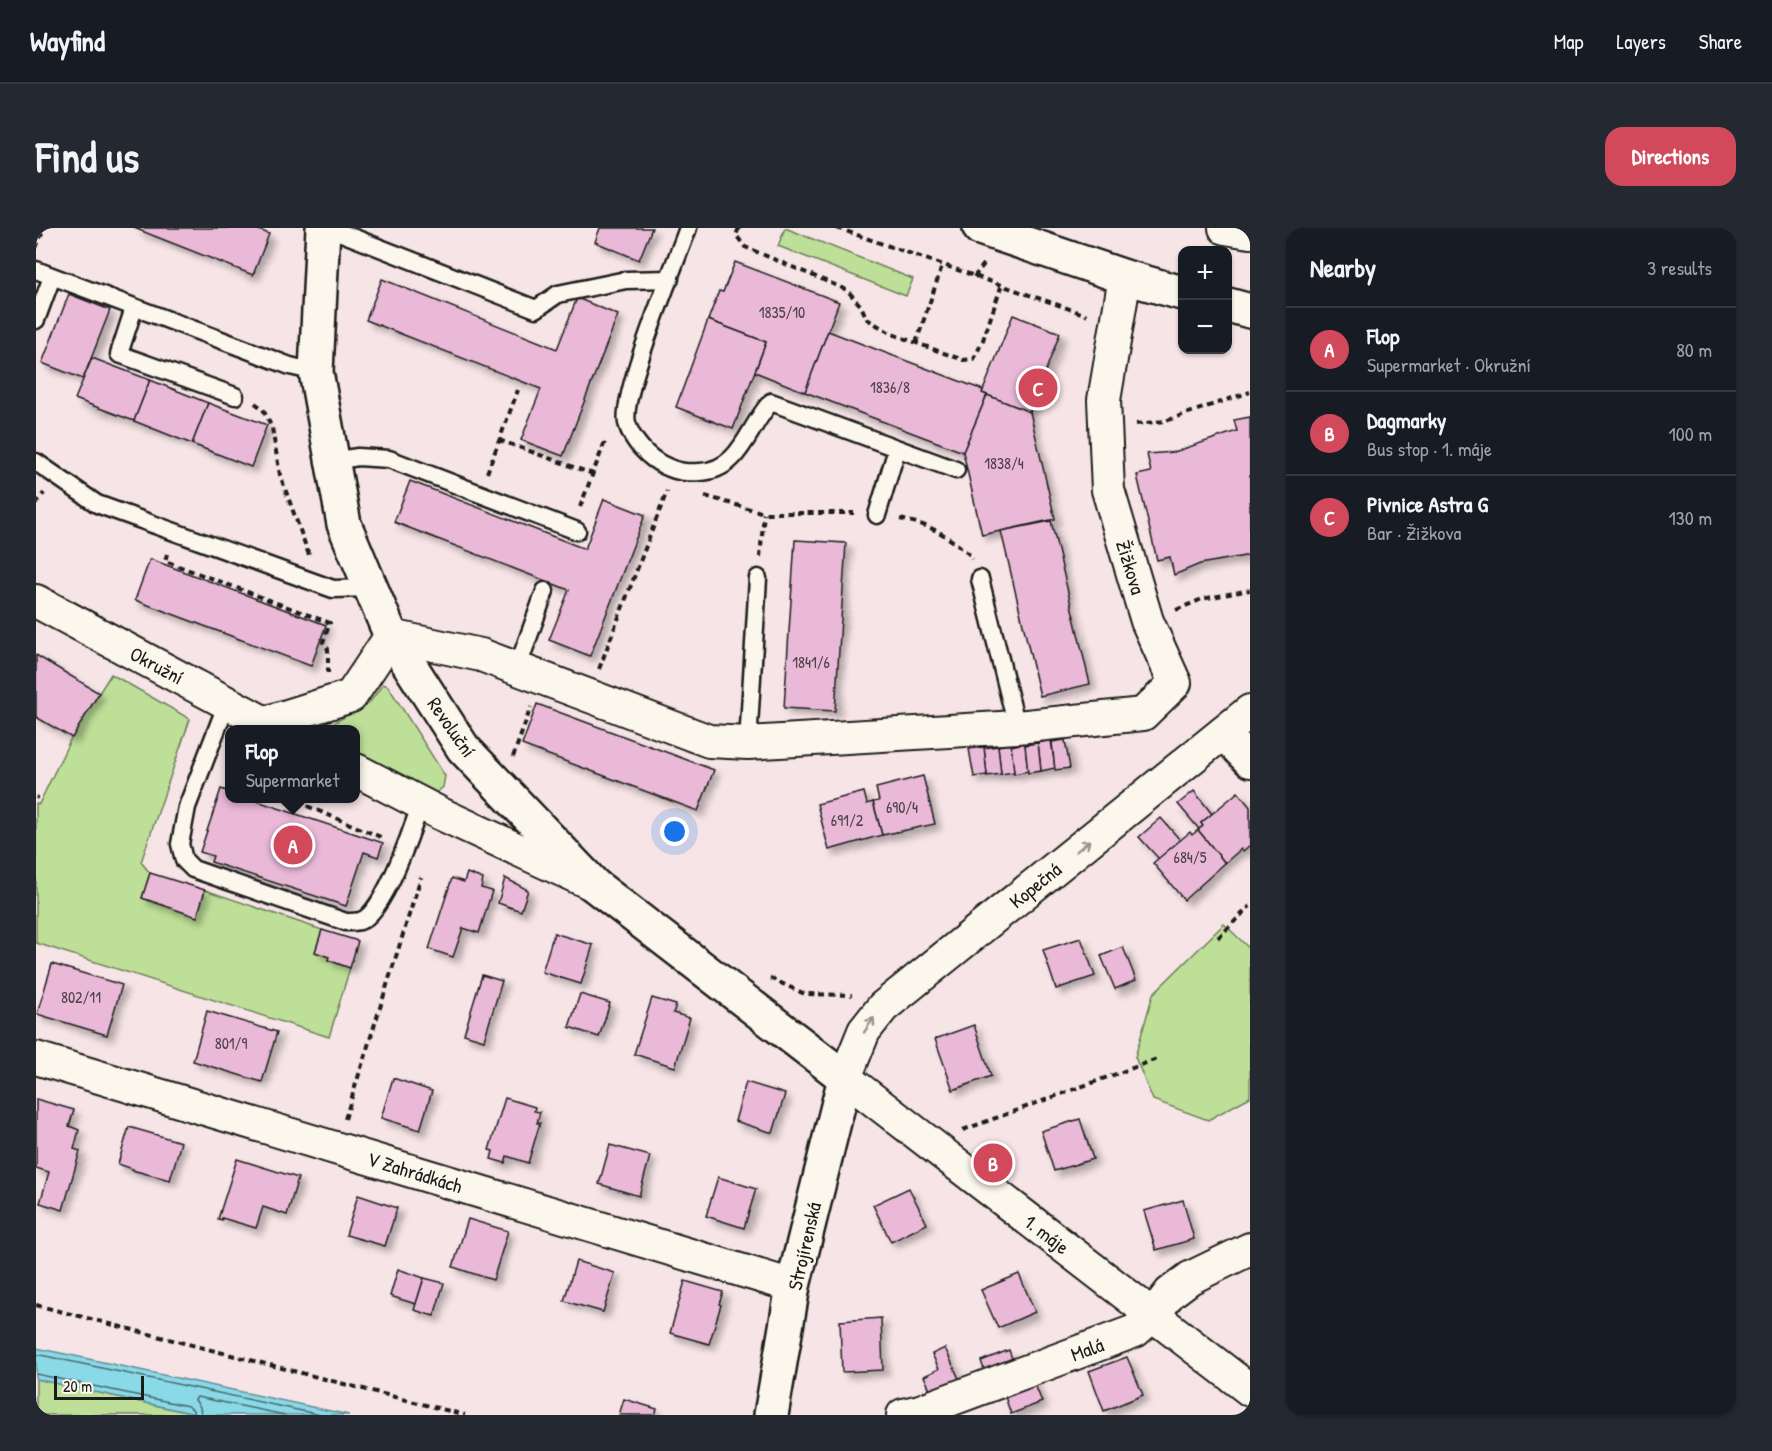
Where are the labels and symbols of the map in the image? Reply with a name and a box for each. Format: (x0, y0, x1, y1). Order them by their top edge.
house number: 1835/10 (759, 301, 805, 323)
pin: C (1018, 366, 1058, 410)
house number: 1836/8 (870, 376, 910, 398)
house number: 1838/4 (984, 452, 1024, 474)
street label: Žižkova (1110, 537, 1152, 598)
street label: Okružní (125, 640, 189, 690)
house number: 1841/6 (792, 651, 830, 673)
street label: Revoluční (422, 692, 482, 762)
house number: 690/4 (886, 796, 918, 818)
house number: 691/2 (831, 809, 864, 831)
your location (660, 817, 689, 846)
pin: A (274, 822, 312, 868)
one-way arrow (1075, 840, 1091, 853)
house number: 684/5 (1174, 846, 1207, 868)
street label: Kopečná (1003, 856, 1067, 914)
house number: 802/11 (61, 986, 101, 1008)
one-way arrow (863, 1017, 875, 1033)
house number: 801/9 (215, 1032, 247, 1054)
pin: B (974, 1140, 1012, 1186)
street label: V Zahrádkách (364, 1145, 466, 1199)
street label: Strojírenská (781, 1199, 827, 1293)
street label: 1. máje (1019, 1208, 1075, 1260)
street label: Malá (1067, 1331, 1107, 1367)
scale bar (54, 1373, 144, 1400)

